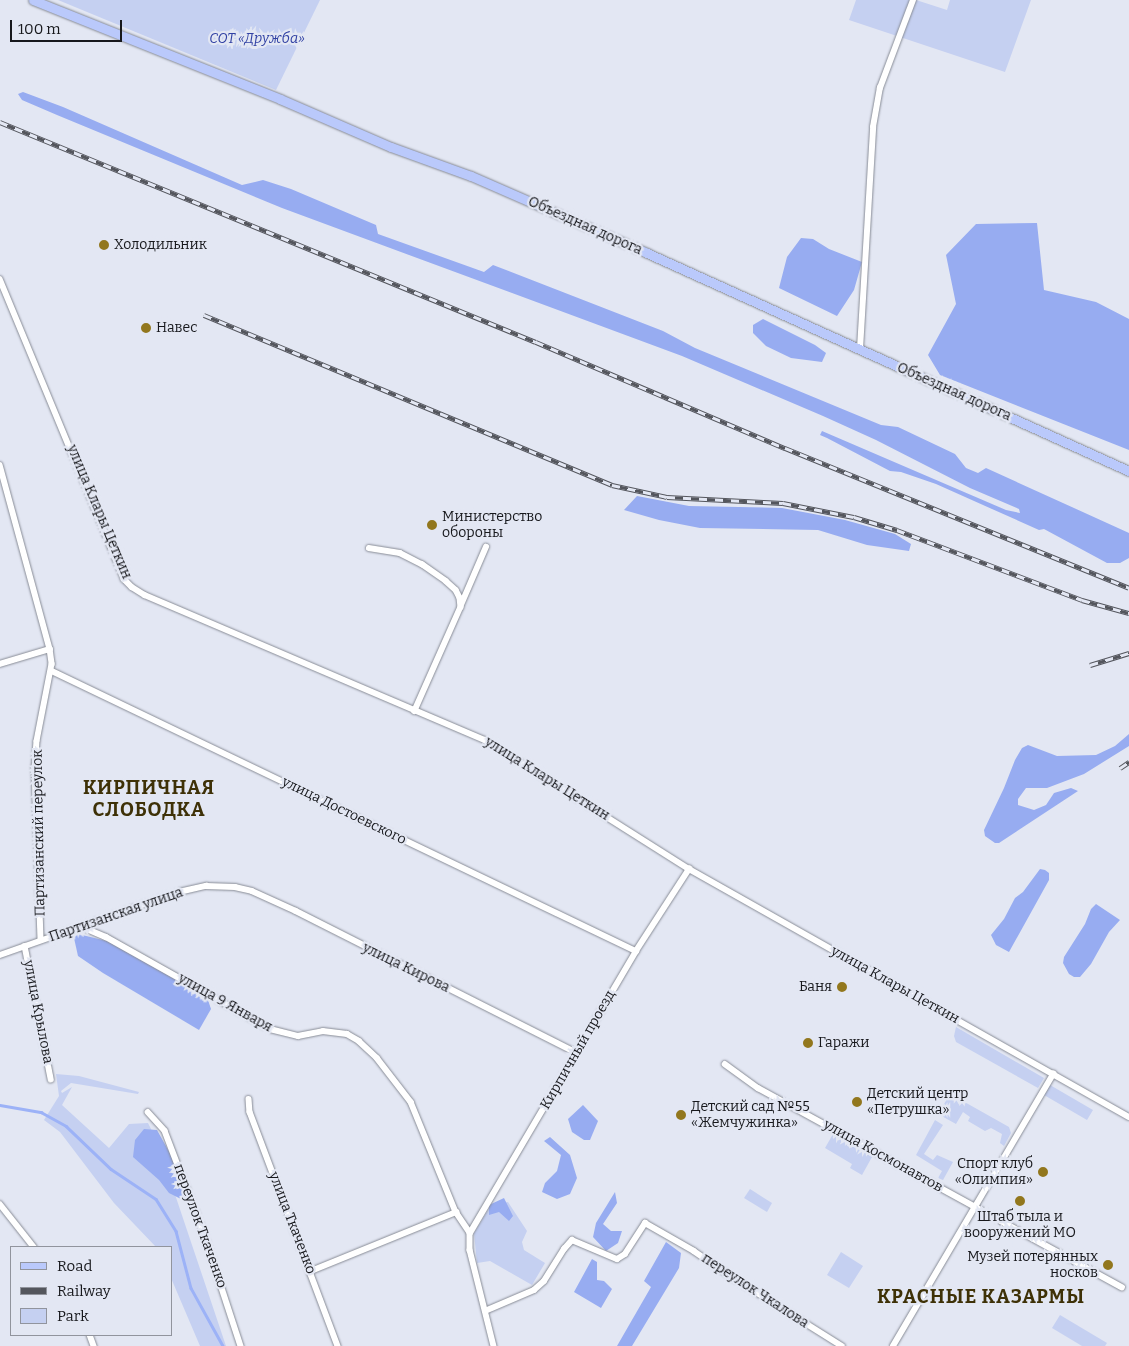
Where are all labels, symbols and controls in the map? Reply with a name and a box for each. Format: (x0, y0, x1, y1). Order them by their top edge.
scale bar (12, 10, 125, 42)
text: 100 m (18, 20, 61, 38)
park label: СОТ «Дружба» (209, 31, 305, 47)
street label: Объездная дорога (525, 193, 645, 259)
place label: Холодильник (114, 237, 207, 253)
marker: Холодильник (98, 239, 110, 251)
place label: Навес (156, 320, 197, 336)
marker: Навес (140, 322, 152, 334)
street label: Объездная дорога (894, 359, 1014, 425)
street label: улица Клары Цеткин (63, 442, 135, 582)
place label: Министерство обороны (442, 509, 542, 542)
marker: Министерство обороны (426, 519, 438, 531)
street label: улица Клары Цеткин (481, 734, 613, 824)
street label: Партизанский переулок (29, 749, 49, 917)
street label: улица Достоевского (279, 774, 409, 848)
district label: КИРПИЧНАЯ СЛОБОДКА (82, 777, 216, 821)
street label: Партизанская улица (47, 884, 185, 946)
street label: улица Кирова (360, 940, 452, 996)
street label: улица Клары Цеткин (828, 943, 962, 1027)
street label: улица Крылова (20, 959, 56, 1065)
street label: улица 9 Января (175, 970, 275, 1036)
place label: Баня (799, 979, 832, 995)
marker: Баня (836, 981, 848, 993)
street label: Кирпичный проезд (537, 988, 619, 1112)
place label: Гаражи (818, 1035, 870, 1051)
marker: Гаражи (802, 1037, 814, 1049)
place label: Детский центр «Петрушка» (867, 1086, 968, 1118)
marker: Детский центр «Петрушка» (851, 1096, 863, 1108)
place label: Детский сад №55 «Жемчужинка» (691, 1099, 810, 1132)
marker: Детский сад №55 «Жемчужинка» (675, 1109, 687, 1121)
street label: улица Космонавтов (820, 1116, 946, 1196)
place label: Спорт клуб «Олимпия» (955, 1156, 1033, 1188)
street label: переулок Ткаченко (170, 1162, 230, 1290)
marker: Спорт клуб «Олимпия» (1037, 1166, 1049, 1178)
street label: улица Ткаченко (265, 1170, 319, 1276)
marker: Штаб тыла и вооружений МО (1014, 1195, 1026, 1207)
place label: Штаб тыла и вооружений МО (964, 1209, 1076, 1242)
legend (10, 1246, 172, 1336)
place label: Музей потерянных носков (967, 1249, 1098, 1282)
street label: переулок Чкалова (698, 1250, 812, 1332)
text: Road (57, 1257, 92, 1275)
marker: Музей потерянных носков (1102, 1259, 1114, 1271)
text: Railway (57, 1282, 111, 1300)
district label: КРАСНЫЕ КАЗАРМЫ (875, 1286, 1087, 1308)
text: Park (57, 1307, 89, 1325)

